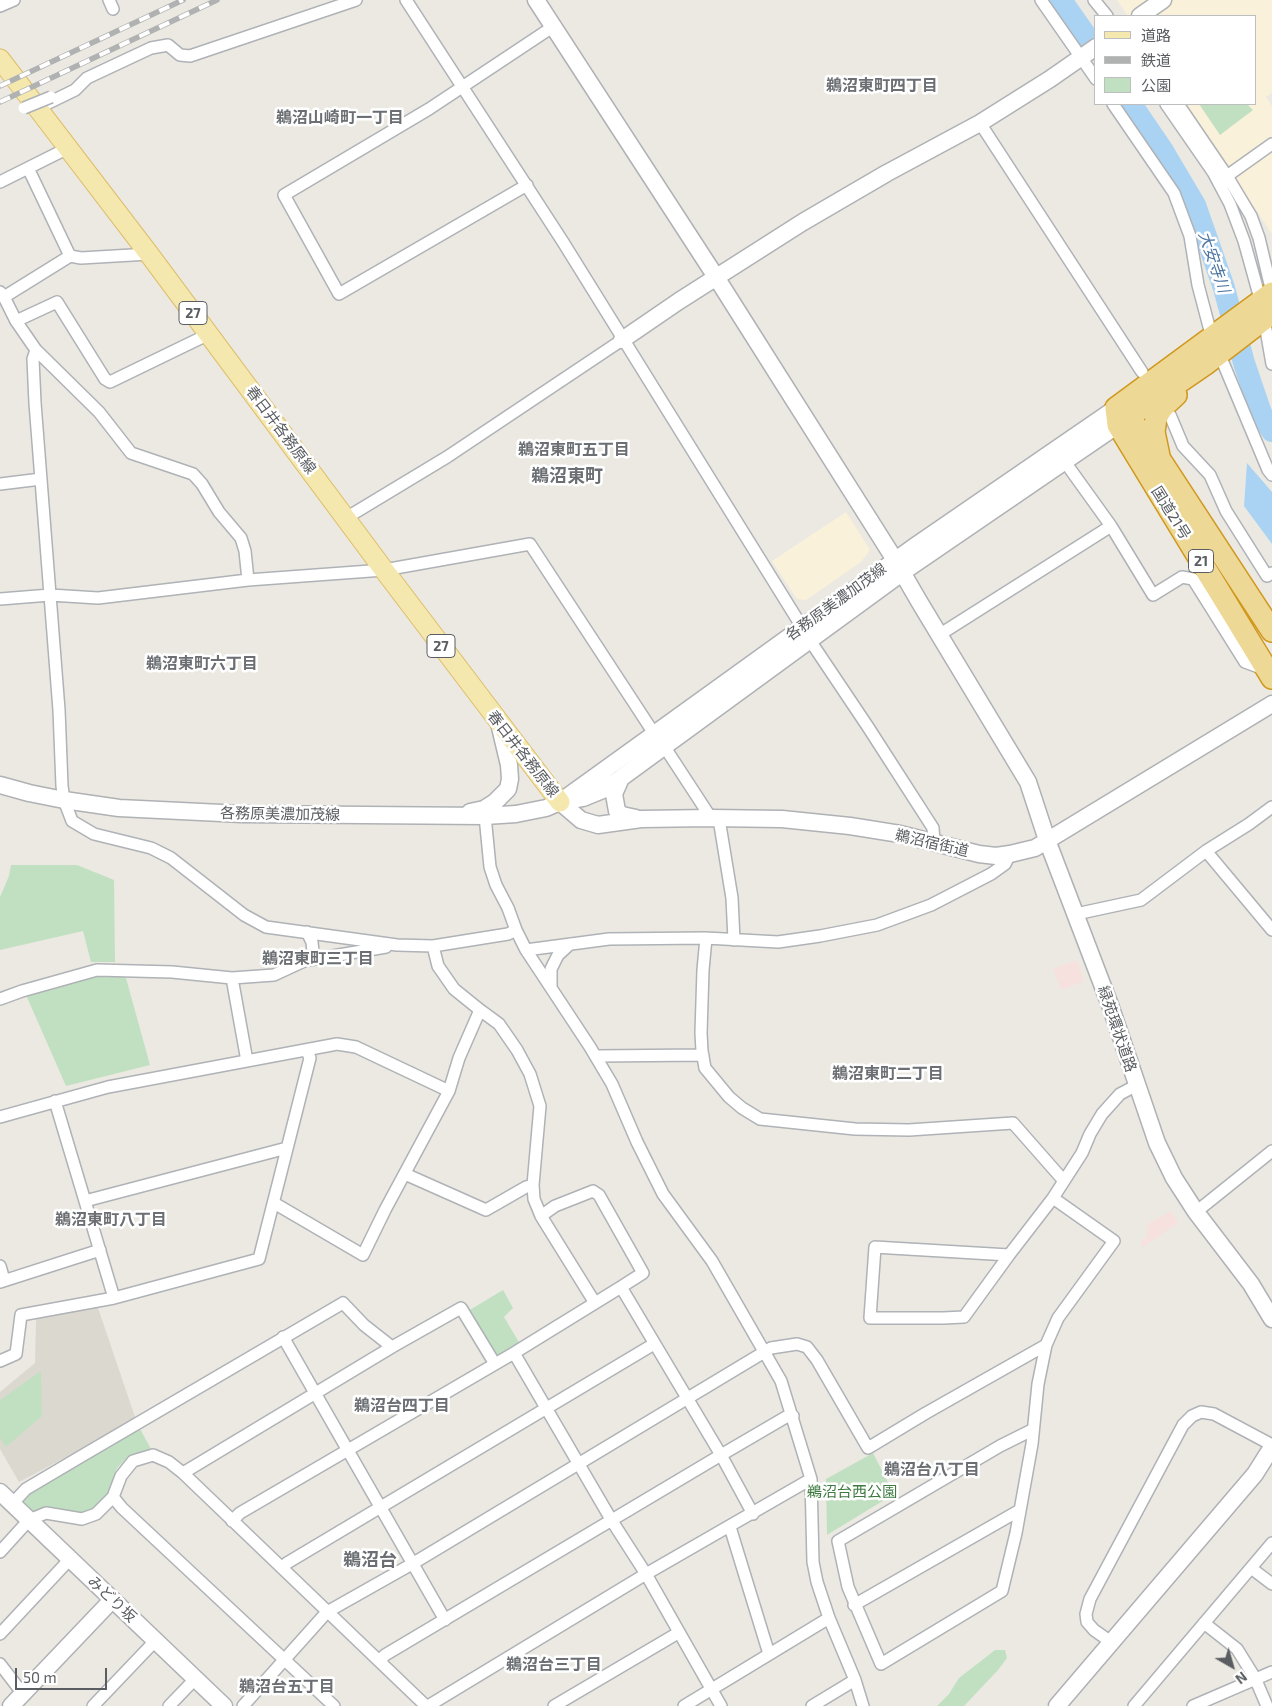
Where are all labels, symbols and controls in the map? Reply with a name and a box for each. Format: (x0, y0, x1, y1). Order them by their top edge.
legend (1094, 15, 1257, 105)
text: 道路 (1141, 26, 1171, 44)
text: 鉄道 (1141, 51, 1171, 69)
district label: 鵜沼東町四丁目 (826, 76, 938, 96)
text: 公園 (1141, 76, 1171, 94)
district label: 鵜沼山崎町一丁目 (276, 108, 404, 128)
water label: 大安寺川 (1195, 229, 1233, 295)
road number: 27 (179, 302, 207, 324)
street label: 春日井各務原線 (242, 383, 320, 477)
district label: 鵜沼東町五丁目 (518, 440, 630, 460)
district label: 鵜沼東町 (531, 465, 603, 487)
street label: 国道21号 (1148, 483, 1194, 543)
road number: 21 (1188, 550, 1214, 572)
street label: 各務原美濃加茂線 (782, 559, 890, 645)
road number: 27 (427, 634, 455, 658)
district label: 鵜沼東町六丁目 (146, 654, 258, 674)
street label: 春日井各務原線 (484, 707, 562, 801)
street label: 各務原美濃加茂線 (220, 804, 340, 824)
street label: 鵜沼宿街道 (893, 826, 971, 860)
district label: 鵜沼東町三丁目 (262, 949, 374, 969)
street label: 緑苑環状道路 (1094, 984, 1140, 1074)
district label: 鵜沼東町二丁目 (832, 1064, 944, 1084)
district label: 鵜沼東町八丁目 (55, 1210, 167, 1230)
district label: 鵜沼台四丁目 (354, 1396, 450, 1416)
district label: 鵜沼台八丁目 (884, 1460, 980, 1480)
park label: 鵜沼台西公園 (807, 1483, 897, 1501)
district label: 鵜沼台 (343, 1549, 397, 1571)
street label: みどり坂 (84, 1572, 140, 1626)
north arrow (1207, 1641, 1257, 1691)
district label: 鵜沼台三丁目 (506, 1655, 602, 1675)
scale bar (18, 1658, 110, 1690)
text: 50 m (23, 1668, 57, 1686)
text: N (1232, 1668, 1251, 1688)
district label: 鵜沼台五丁目 (239, 1677, 335, 1697)

